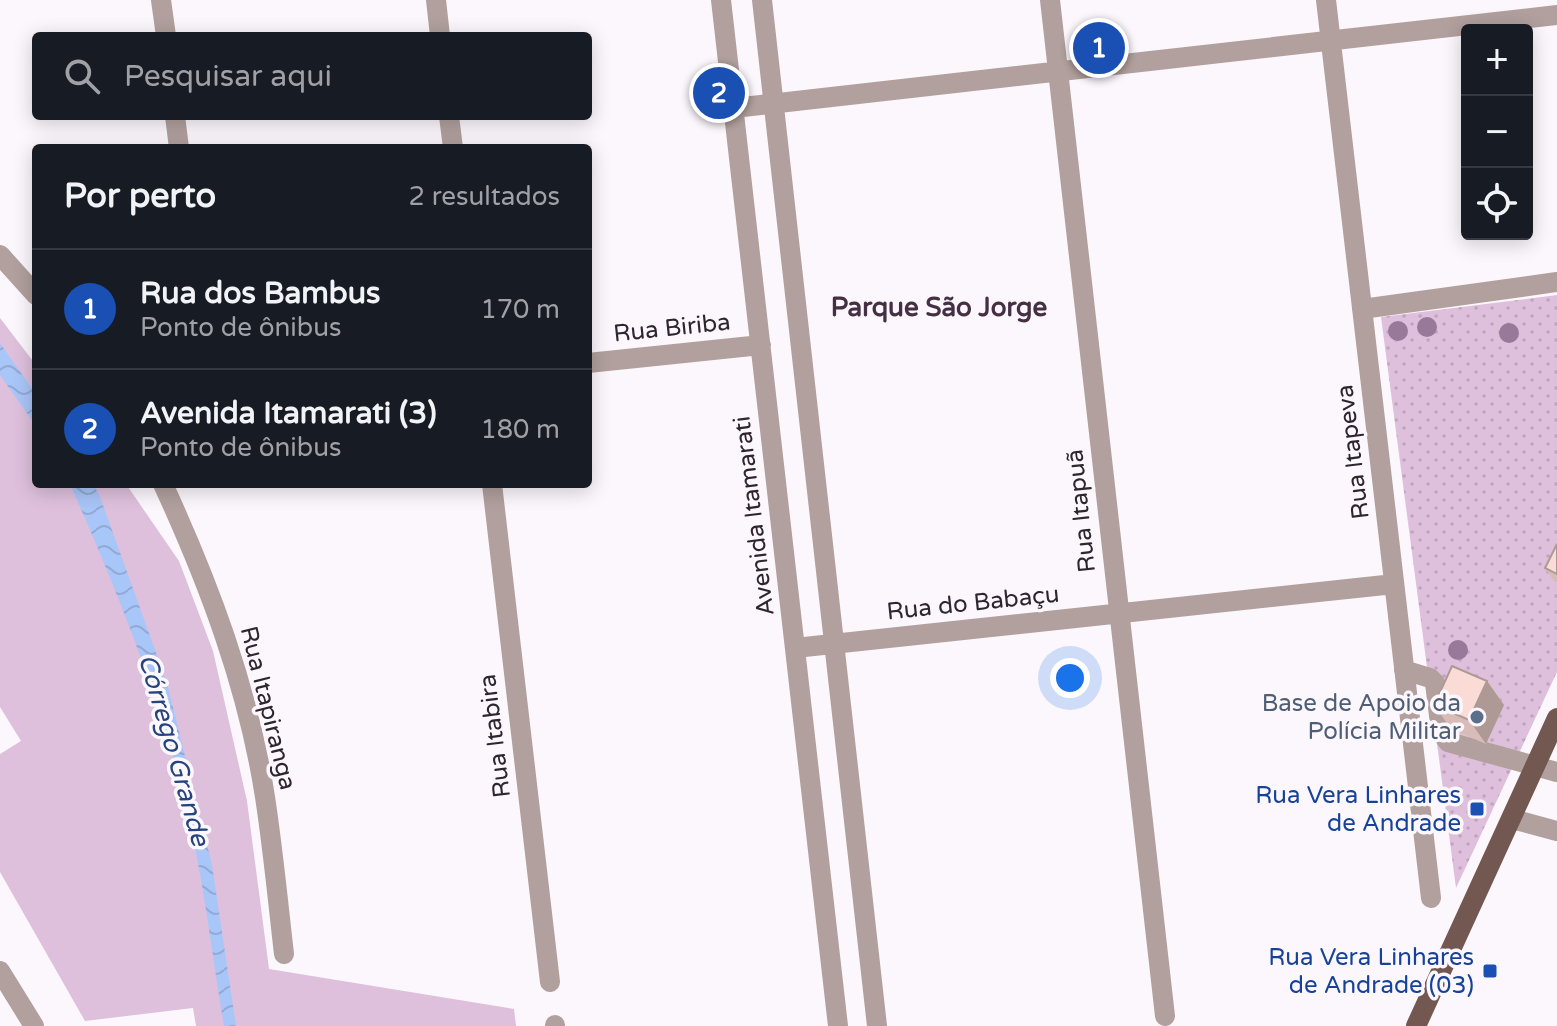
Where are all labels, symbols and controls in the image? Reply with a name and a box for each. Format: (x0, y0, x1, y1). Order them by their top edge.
pin: 1 (1073, 18, 1125, 78)
map controls (1461, 24, 1533, 240)
button: + (1461, 24, 1533, 96)
search box (32, 32, 592, 120)
icon: search (60, 54, 104, 98)
text: Pesquisar aqui (124, 58, 332, 95)
pin: 2 (693, 63, 745, 123)
button: − (1461, 96, 1533, 168)
button: locate (1461, 168, 1533, 240)
text: Por perto (64, 176, 216, 217)
text: 2 resultados (409, 181, 560, 212)
text: Rua dos Bambus (140, 275, 380, 312)
district label: Parque São Jorge (831, 292, 1048, 323)
text: 1 (82, 294, 98, 325)
text: 170 m (480, 294, 560, 325)
street label: Rua Biriba (612, 307, 732, 349)
text: Ponto de ônibus (140, 312, 341, 343)
street label: Rua Itapeva (1330, 383, 1376, 521)
text: Avenida Itamarati (3) (140, 395, 437, 432)
text: 2 (82, 414, 98, 445)
text: 180 m (480, 414, 560, 445)
street label: Avenida Itamarati (727, 415, 781, 617)
text: Ponto de ônibus (140, 432, 341, 463)
street label: Rua Itapuã (1060, 448, 1102, 574)
street label: Rua do Babaçu (885, 580, 1061, 626)
street label: Rua Itapiranga (234, 623, 302, 793)
water label: Córrego Grande (132, 651, 217, 851)
your location (1050, 658, 1090, 698)
street label: Rua Itabira (473, 672, 517, 800)
place label: Base de Apoio da Polícia Militar (1262, 689, 1462, 746)
marker: Base de Apoio da Polícia Militar (1468, 708, 1486, 726)
place label: Rua Vera Linhares de Andrade (1255, 781, 1461, 838)
marker: Rua Vera Linhares de Andrade (1468, 800, 1486, 818)
place label: Rua Vera Linhares de Andrade (03) (1268, 943, 1474, 1000)
marker: Rua Vera Linhares de Andrade (03) (1481, 962, 1499, 980)

